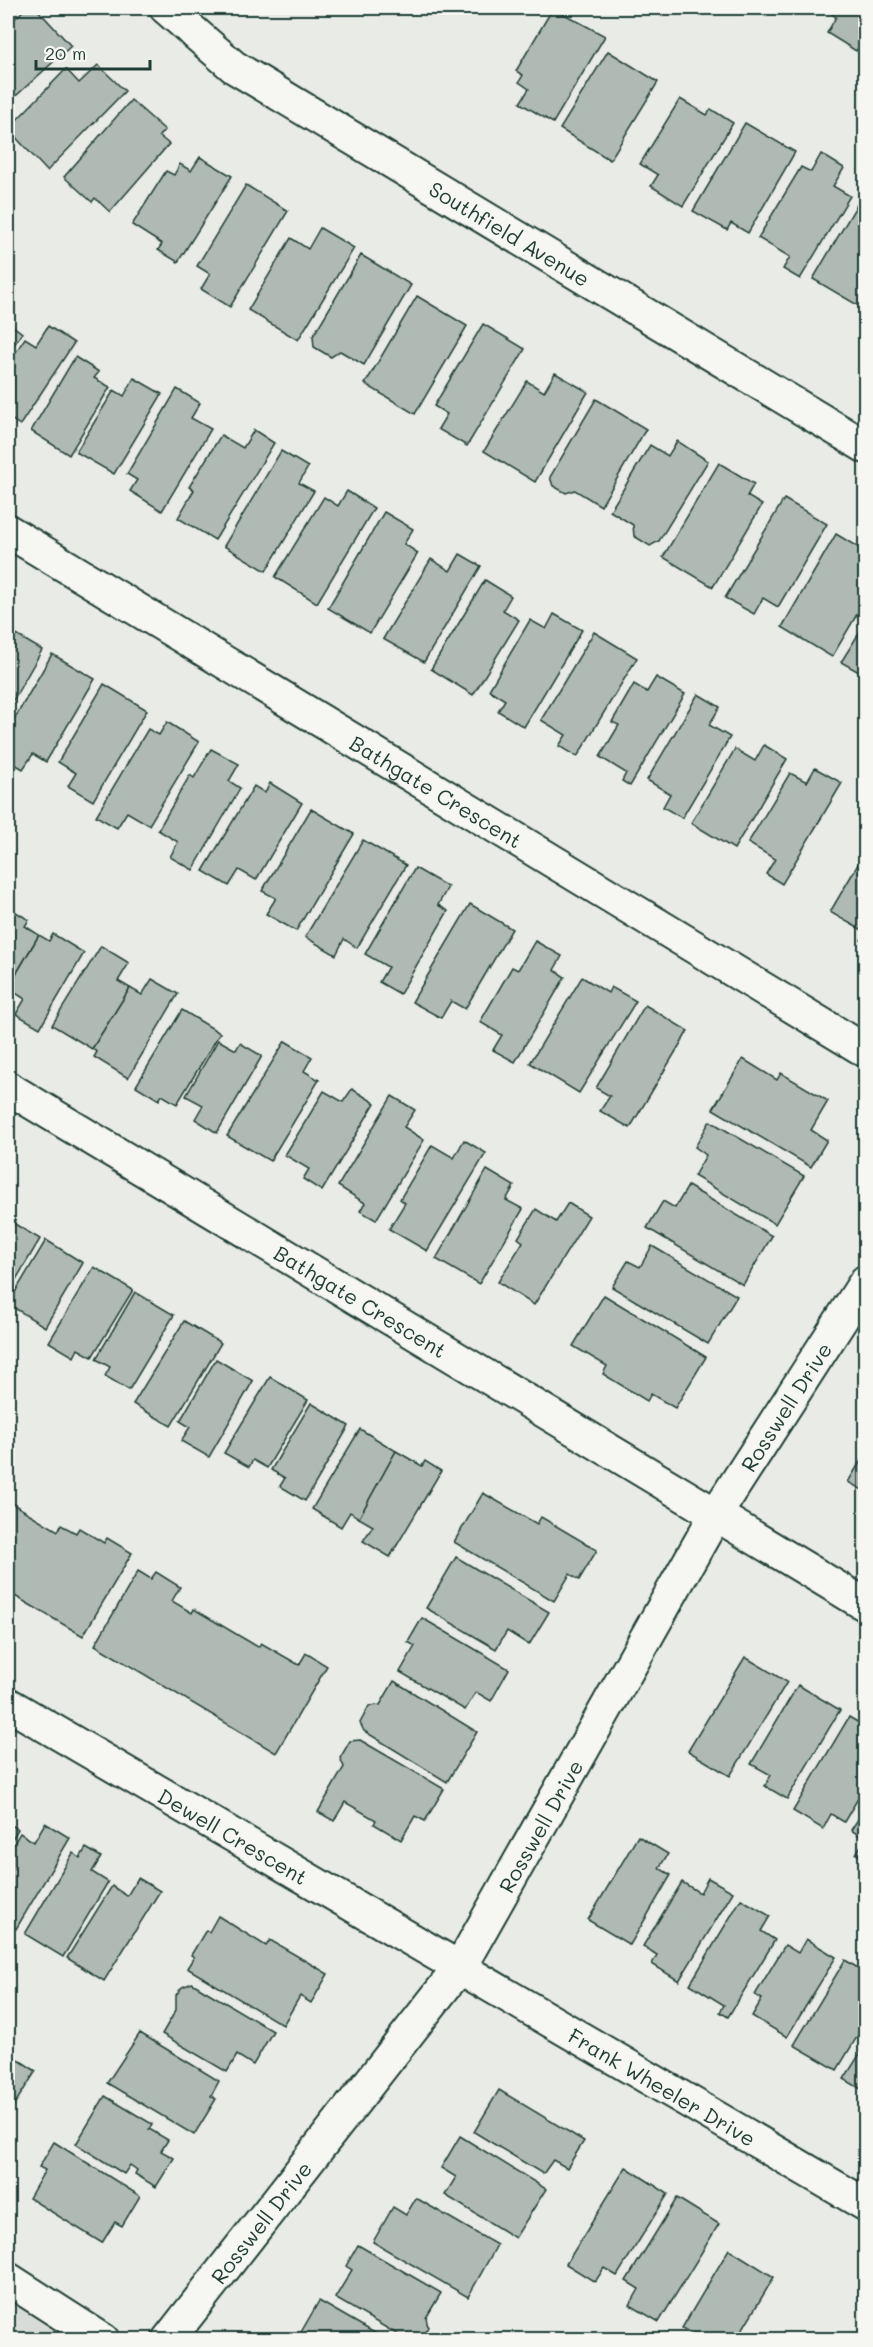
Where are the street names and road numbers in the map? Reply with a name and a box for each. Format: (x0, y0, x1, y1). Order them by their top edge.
street label: Southfield Avenue (425, 174, 595, 292)
street label: Bathgate Crescent (345, 728, 527, 853)
street label: Bathgate Crescent (270, 1238, 452, 1363)
street label: Rosswell Drive (734, 1337, 837, 1476)
street label: Rosswell Drive (492, 1754, 588, 1897)
street label: Dewell Crescent (154, 1781, 313, 1890)
street label: Frank Wheeler Drive (564, 2021, 761, 2151)
street label: Rosswell Drive (204, 2155, 317, 2289)

